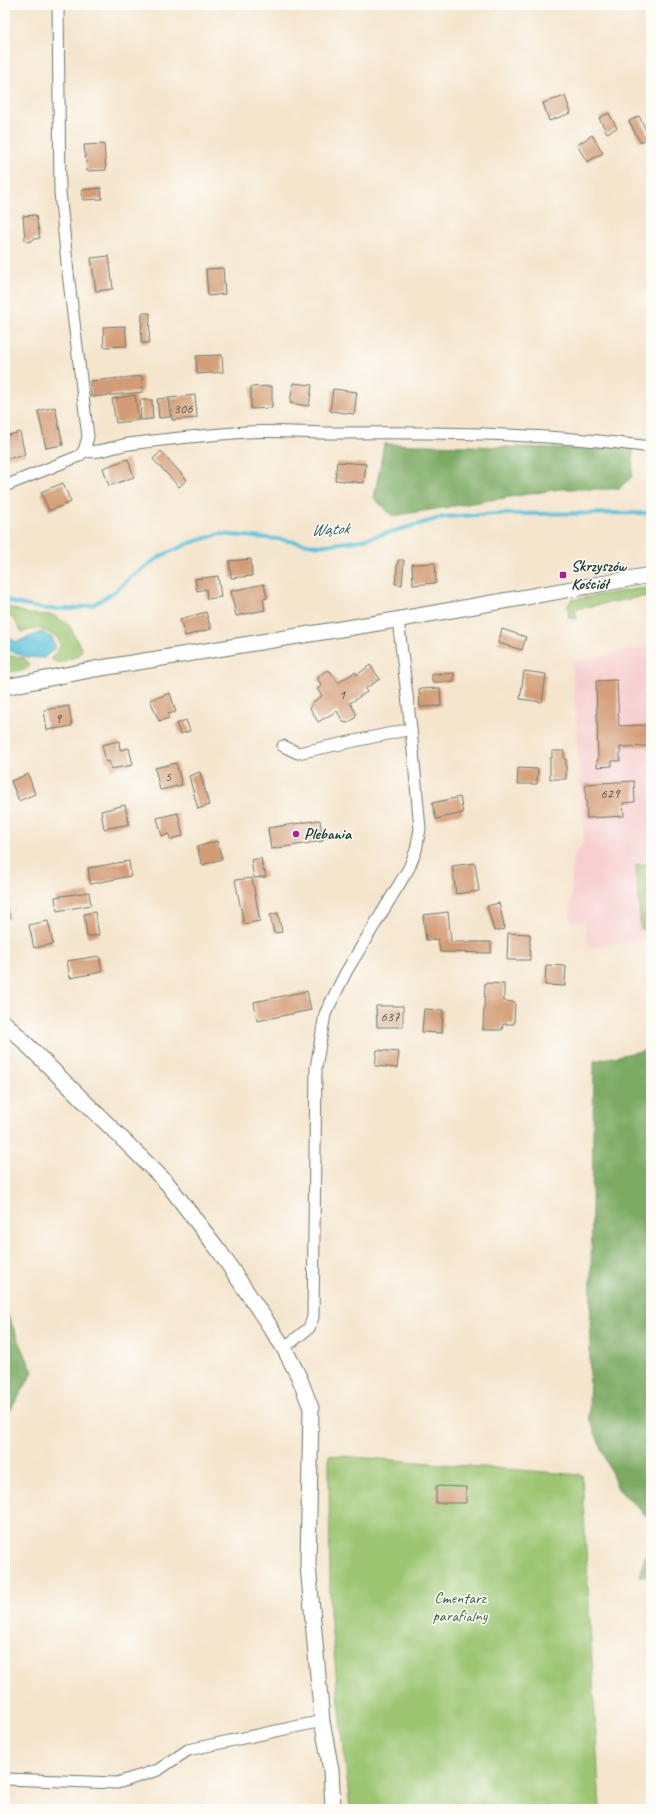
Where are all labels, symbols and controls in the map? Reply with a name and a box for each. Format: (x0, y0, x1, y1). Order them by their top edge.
house number: 306 (174, 400, 193, 417)
water label: Wątok (311, 517, 352, 540)
place label: Skrzyszów Kościół (571, 556, 628, 594)
marker: Skrzyszów Kościół (558, 570, 568, 580)
house number: 1 (339, 686, 346, 703)
house number: 9 (55, 710, 63, 727)
house number: 5 (165, 768, 172, 785)
house number: 629 (601, 785, 621, 802)
place label: Plebania (304, 824, 353, 844)
marker: Plebania (291, 829, 301, 839)
house number: 637 (381, 1008, 400, 1025)
park label: Cmentarz parafialny (433, 1588, 489, 1626)

